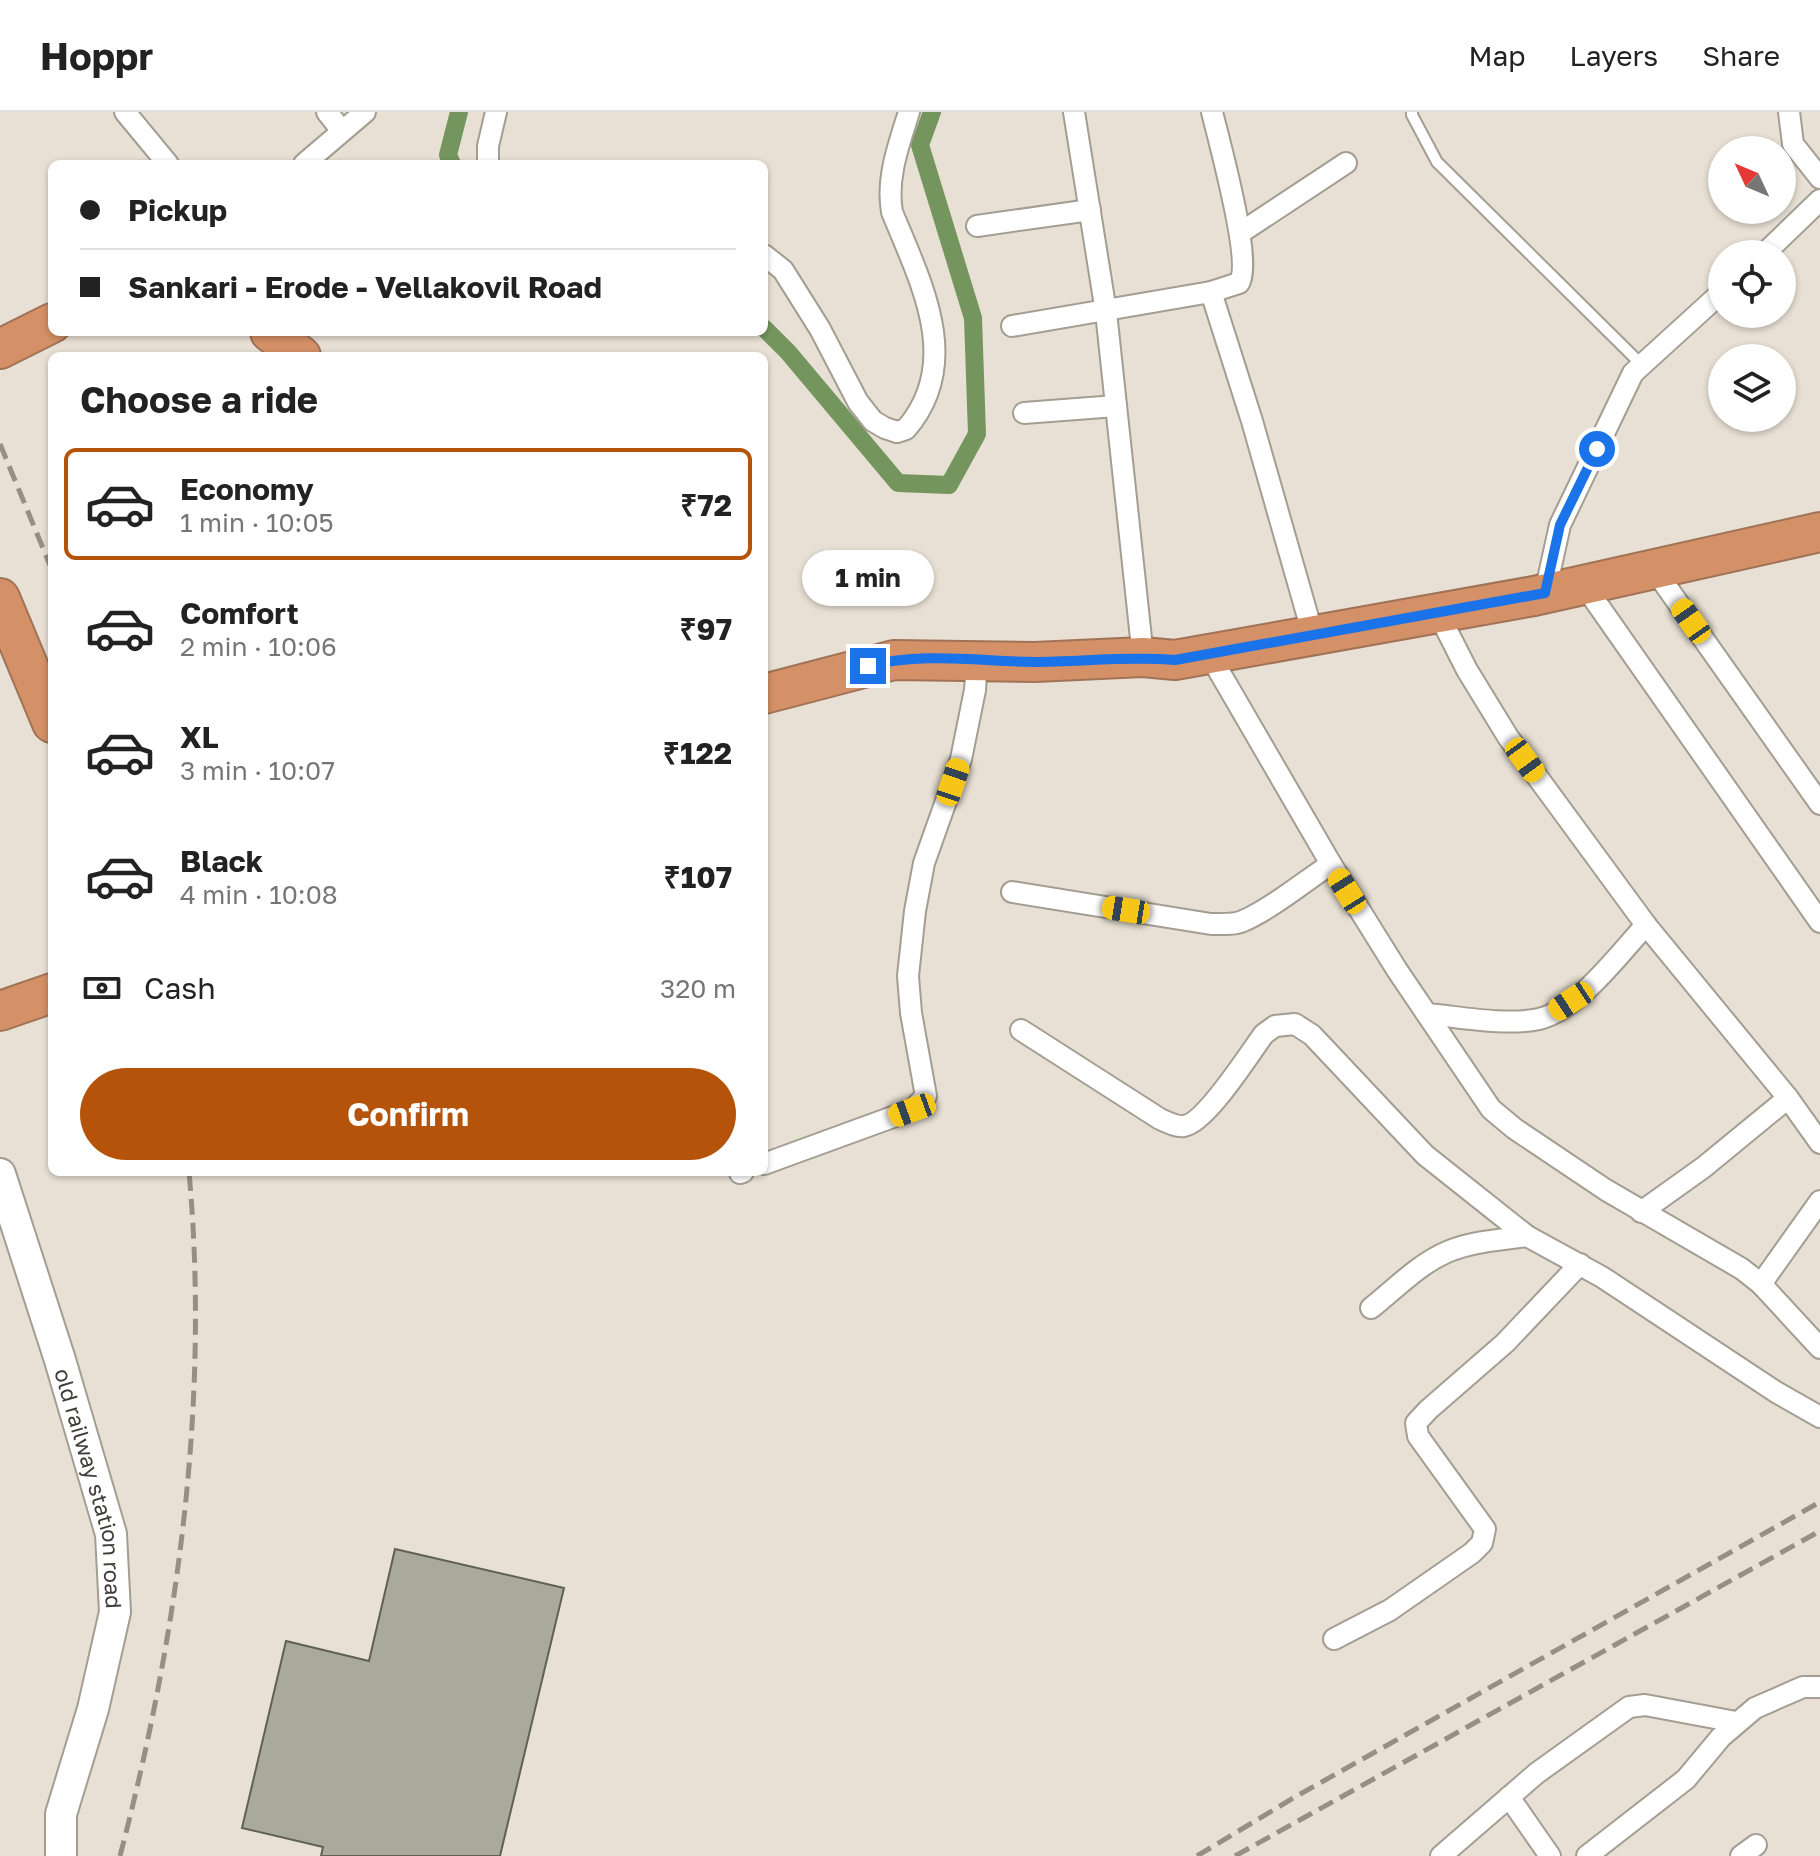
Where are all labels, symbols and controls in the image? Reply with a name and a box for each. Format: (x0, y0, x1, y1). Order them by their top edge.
text: Hoppr (40, 33, 153, 78)
text: Map (1468, 39, 1526, 72)
text: Layers (1570, 39, 1658, 72)
text: Share (1702, 39, 1780, 72)
north arrow (1708, 136, 1796, 224)
map controls (1708, 136, 1796, 432)
text: Pickup (128, 192, 227, 228)
button: locate (1708, 240, 1796, 328)
text: Sankari - Erode - Vellakovil Road (128, 269, 602, 305)
button: layers (1708, 344, 1796, 432)
text: Choose a ride (80, 378, 318, 421)
route start (1579, 431, 1615, 467)
icon: car (84, 468, 156, 540)
text: Economy (180, 471, 314, 507)
text: ₹72 (680, 487, 732, 523)
text: 1 min · 10:05 (180, 507, 334, 538)
callout: 1 min (802, 550, 934, 606)
text: 1 min (835, 562, 901, 593)
icon: car (84, 592, 156, 664)
car (1667, 594, 1715, 648)
text: Comfort (180, 595, 299, 631)
text: ₹97 (679, 611, 732, 647)
text: 2 min · 10:06 (180, 631, 337, 662)
route end (850, 648, 886, 684)
icon: car (84, 716, 156, 788)
text: XL (180, 719, 219, 755)
car (1501, 734, 1549, 786)
text: ₹122 (663, 735, 732, 771)
text: 3 min · 10:07 (180, 755, 335, 786)
car (934, 755, 972, 809)
icon: car (84, 840, 156, 912)
text: Black (180, 843, 263, 879)
text: ₹107 (664, 859, 732, 895)
car (1324, 864, 1370, 918)
text: 4 min · 10:08 (180, 879, 338, 910)
car (1100, 894, 1152, 926)
icon: cash (80, 966, 124, 1010)
text: Cash (144, 970, 216, 1006)
text: 320 m (660, 973, 736, 1004)
car (1544, 978, 1598, 1024)
button: Confirm (80, 1068, 736, 1160)
car (885, 1091, 939, 1129)
street label: old railway station road (50, 1365, 128, 1609)

